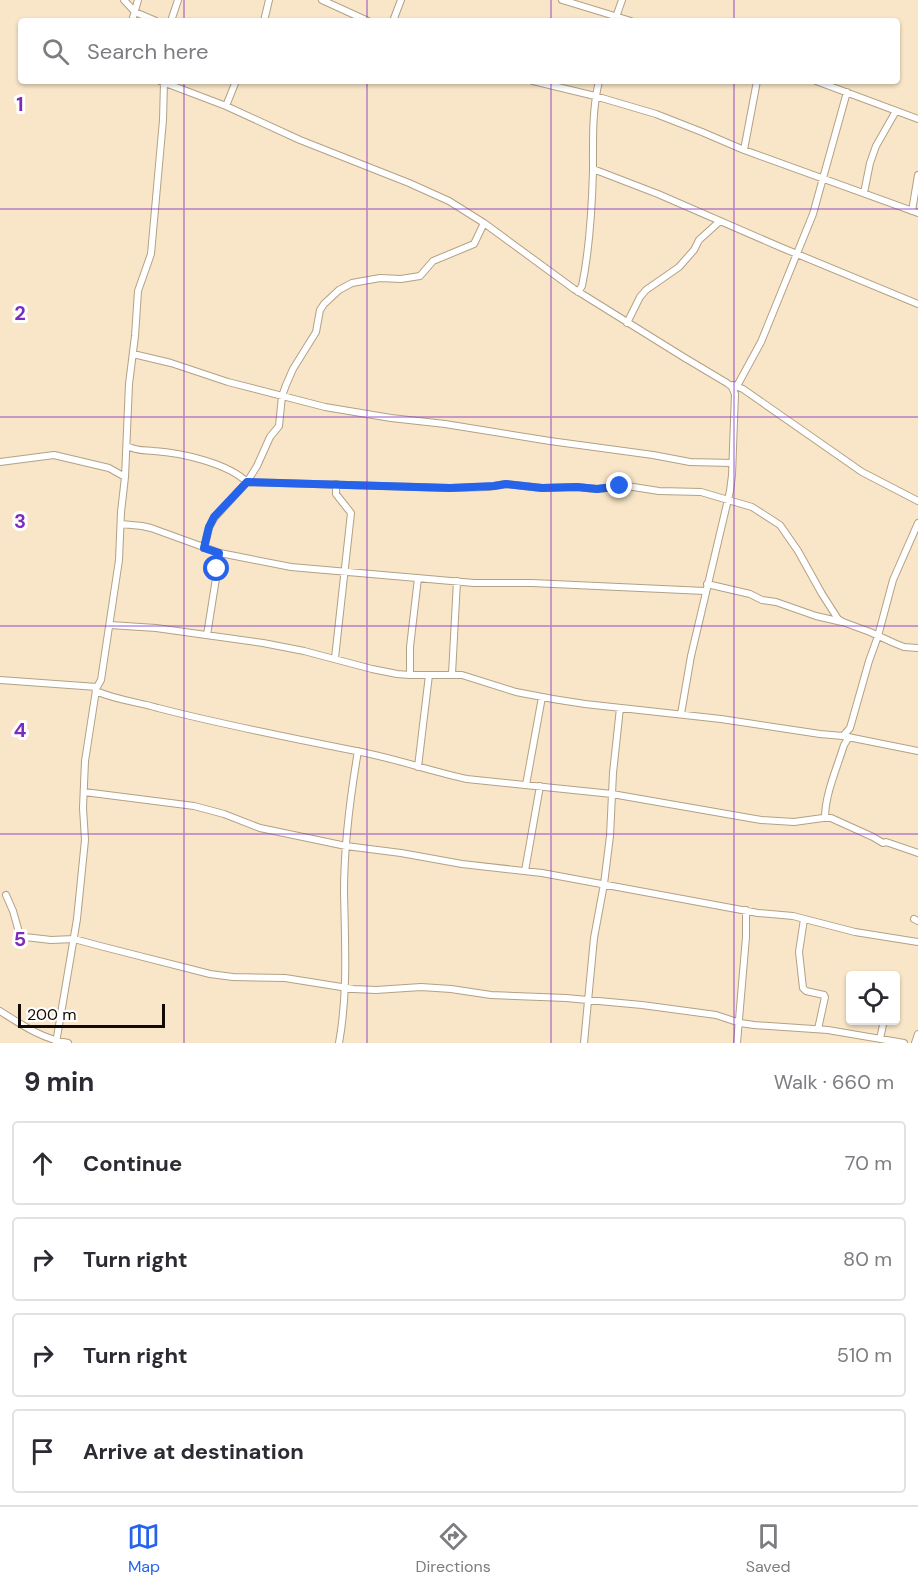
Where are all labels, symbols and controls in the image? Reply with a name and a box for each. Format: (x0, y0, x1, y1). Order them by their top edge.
search box (18, 18, 900, 84)
icon: search (39, 35, 72, 68)
text: Search here (87, 37, 208, 66)
text: 1 (16, 91, 24, 117)
text: 2 (14, 300, 26, 326)
route end (606, 472, 632, 498)
text: 3 (14, 508, 26, 534)
route start (203, 555, 229, 581)
text: 4 (14, 717, 27, 743)
text: 5 (14, 926, 26, 952)
map controls (846, 971, 900, 1025)
button: locate (846, 971, 900, 1025)
scale bar (18, 1001, 165, 1028)
text: 200 m (27, 1004, 76, 1025)
text: 9 min (24, 1065, 94, 1099)
text: Walk · 660 m (774, 1069, 894, 1095)
icon: ahead (26, 1147, 59, 1180)
text: Continue (83, 1149, 182, 1178)
text: 70 m (845, 1150, 892, 1176)
icon: right (26, 1243, 59, 1276)
text: Turn right (83, 1245, 188, 1274)
text: 80 m (843, 1246, 892, 1272)
icon: right (26, 1339, 59, 1372)
text: Turn right (83, 1341, 188, 1370)
text: 510 m (837, 1342, 892, 1368)
icon: arrive (26, 1435, 59, 1468)
text: Arrive at destination (83, 1437, 304, 1466)
tab: Map (127, 1520, 160, 1577)
tab: Directions (415, 1520, 491, 1577)
tab: Saved (746, 1520, 791, 1577)

